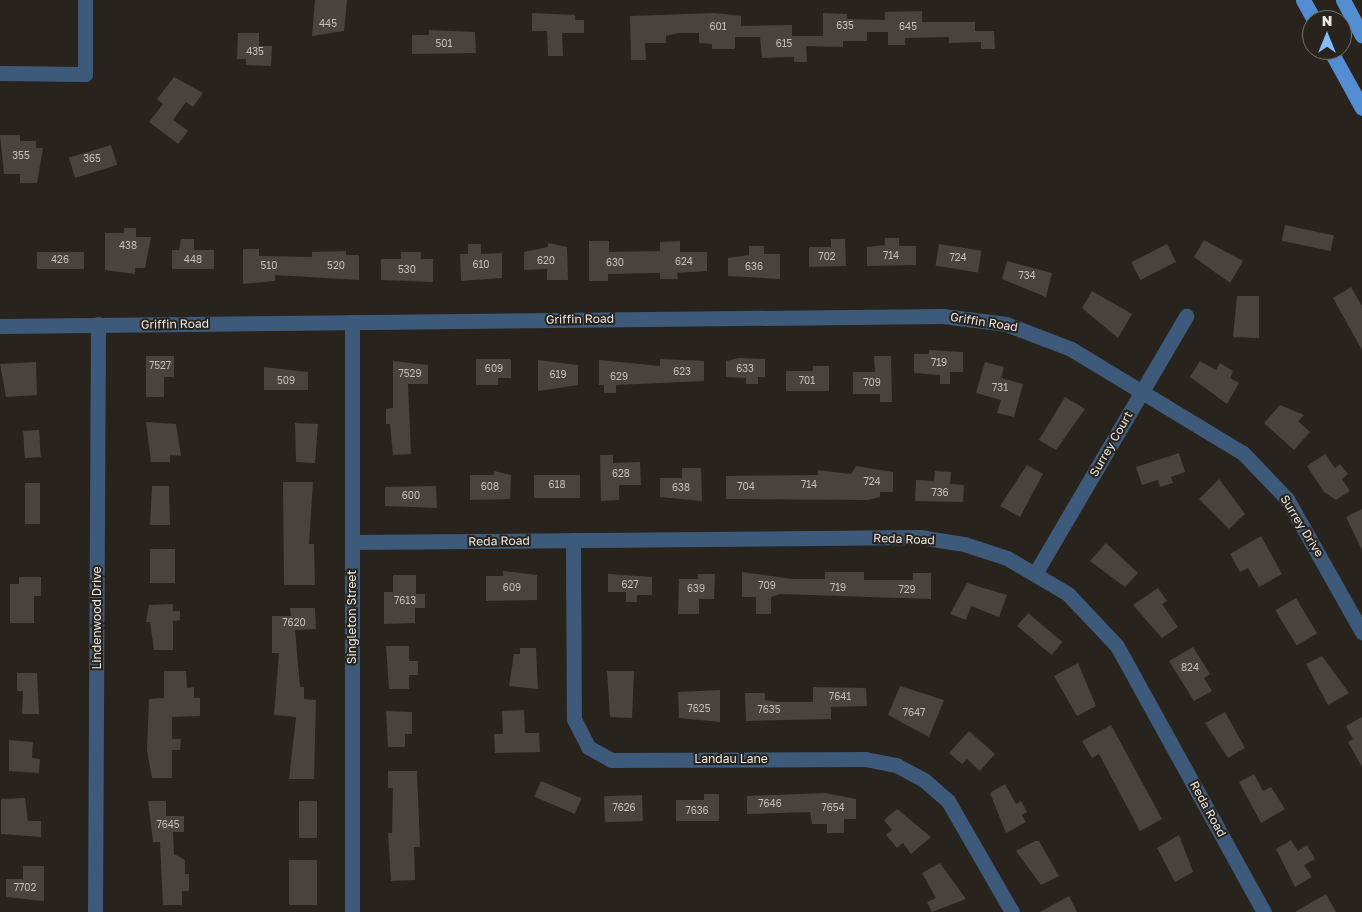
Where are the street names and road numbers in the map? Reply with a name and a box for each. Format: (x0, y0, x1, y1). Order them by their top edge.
street label: Griffin Road (949, 310, 1019, 334)
street label: Griffin Road (546, 311, 614, 327)
street label: Griffin Road (141, 316, 209, 332)
street label: Surrey Court (1087, 409, 1135, 479)
street label: Surrey Drive (1277, 492, 1327, 560)
street label: Reda Road (873, 531, 935, 547)
street label: Reda Road (468, 533, 530, 549)
street label: Lindenwood Drive (90, 566, 104, 670)
street label: Singleton Street (345, 570, 359, 664)
street label: Landau Lane (694, 752, 768, 766)
street label: Reda Road (1187, 779, 1229, 839)

